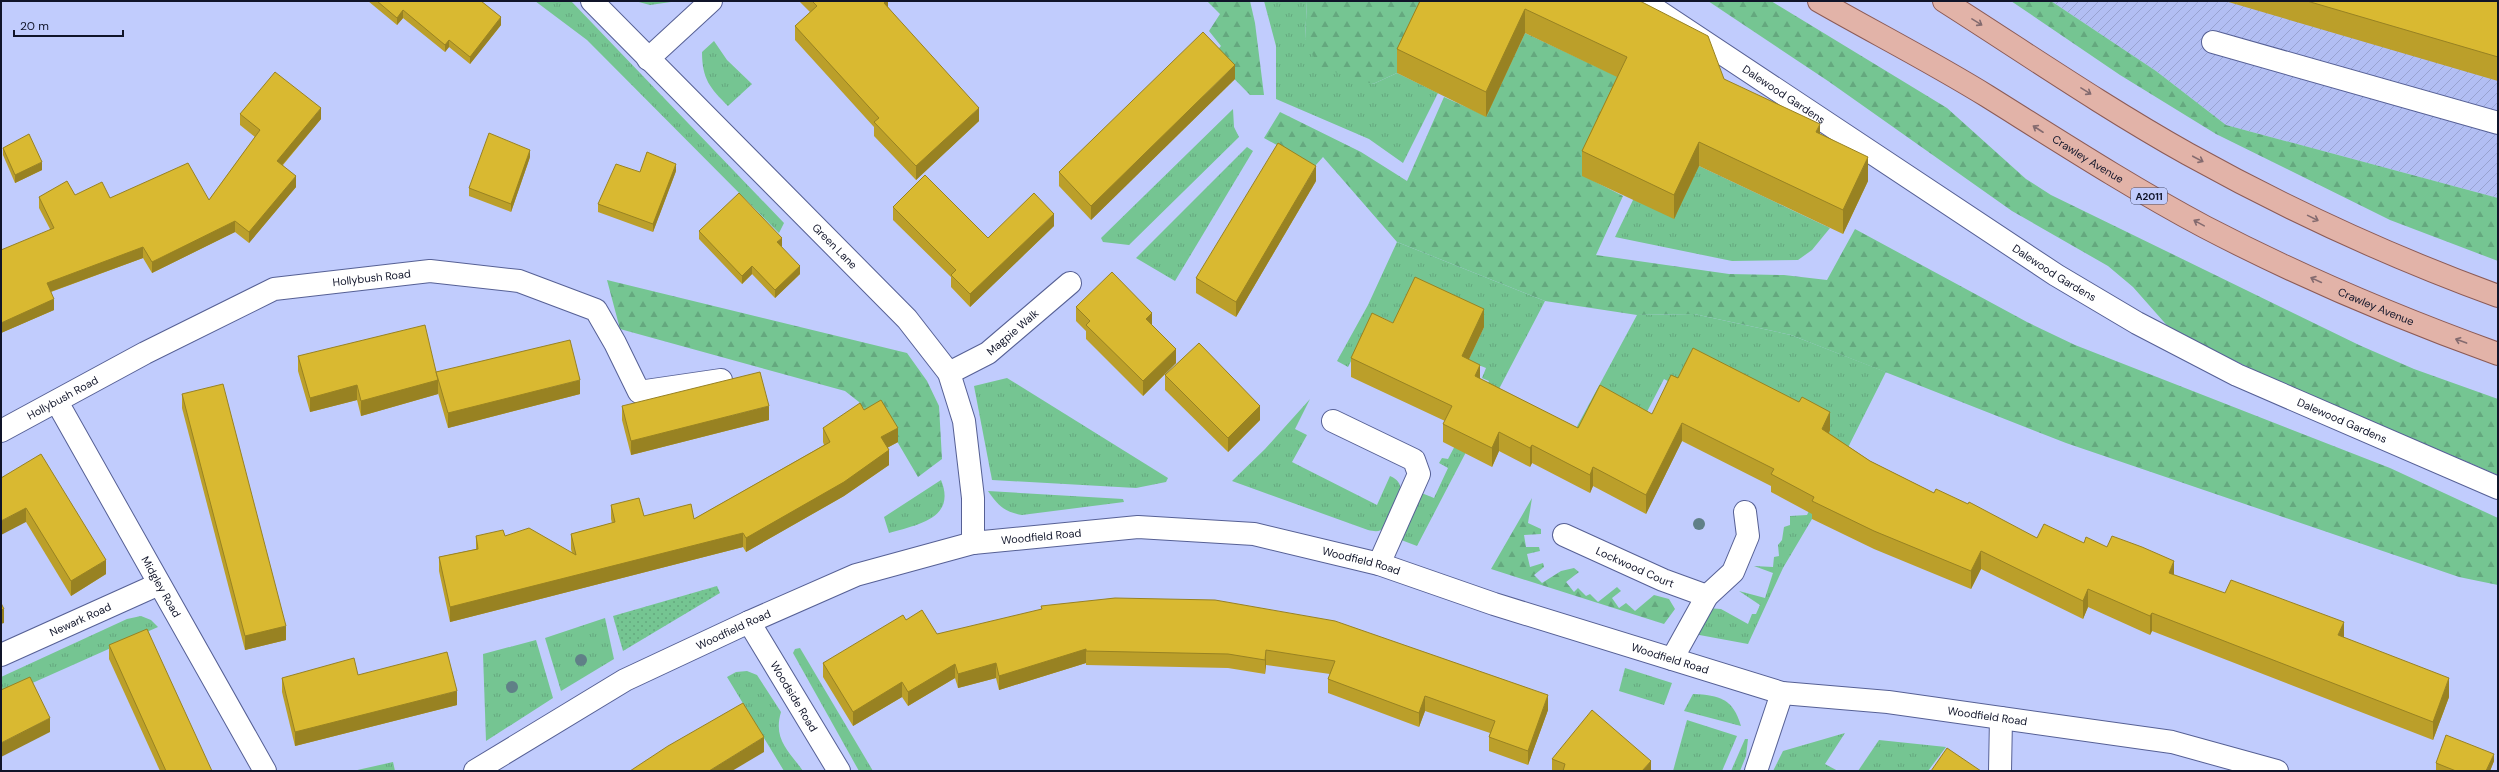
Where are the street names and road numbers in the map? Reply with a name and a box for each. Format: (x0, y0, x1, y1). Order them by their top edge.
street label: Dalewood Gardens (1740, 62, 1828, 127)
street label: Crawley Avenue (2050, 132, 2126, 186)
road number: A2011 (2131, 188, 2167, 204)
street label: Green Lane (809, 220, 860, 272)
street label: Dalewood Gardens (2010, 241, 2099, 304)
street label: Hollybush Road (332, 266, 412, 289)
street label: Crawley Avenue (2336, 284, 2416, 329)
street label: Magpie Walk (984, 306, 1042, 358)
street label: Hollybush Road (25, 373, 101, 423)
street label: Dalewood Gardens (2295, 395, 2389, 446)
street label: Woodfield Road (1000, 526, 1082, 547)
street label: Lockwood Court (1594, 543, 1676, 590)
street label: Woodfield Road (1321, 544, 1402, 578)
street label: Midgley Road (138, 554, 184, 620)
street label: Newark Road (47, 599, 113, 639)
street label: Woodfield Road (694, 606, 773, 653)
street label: Woodfield Road (1629, 640, 1711, 677)
street label: Woodside Road (767, 659, 821, 734)
street label: Woodfield Road (1947, 703, 2028, 729)

